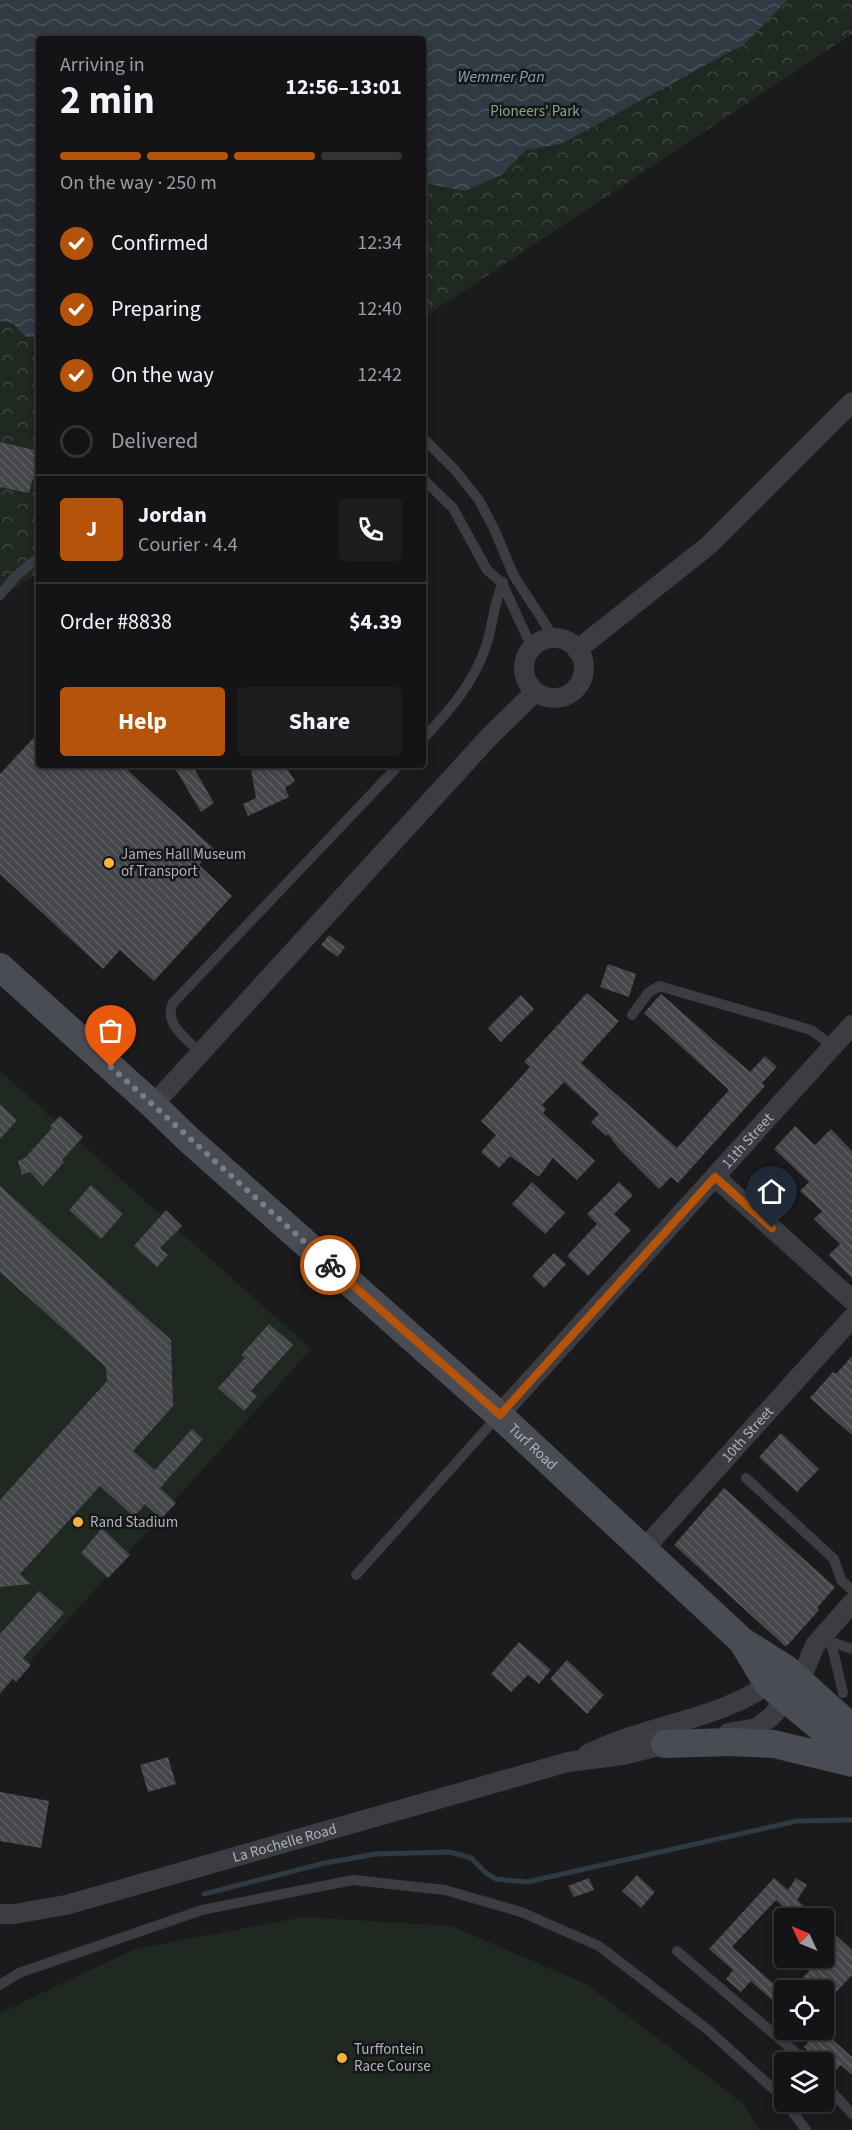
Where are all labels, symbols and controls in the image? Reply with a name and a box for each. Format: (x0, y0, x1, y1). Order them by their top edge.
text: Arriving in (60, 51, 145, 79)
water label: Wemmer Pan (457, 66, 545, 88)
text: 12:56–13:01 (285, 71, 402, 103)
text: 2 min (60, 73, 155, 129)
park label: Pioneers' Park (490, 101, 580, 122)
text: On the way · 250 m (60, 169, 217, 197)
icon: check (60, 227, 93, 260)
text: Confirmed (111, 227, 208, 259)
text: 12:34 (357, 229, 402, 257)
icon: check (60, 293, 93, 326)
text: Preparing (111, 293, 201, 325)
text: 12:40 (357, 295, 402, 323)
icon: check (60, 359, 93, 392)
text: On the way (111, 359, 214, 391)
text: 12:42 (357, 361, 402, 389)
text: Delivered (111, 425, 198, 457)
button: phone (339, 498, 402, 561)
text: Jordan (138, 499, 207, 531)
text: J (86, 513, 97, 545)
text: Courier · 4.4 (138, 531, 238, 559)
text: Order #8838 (60, 606, 172, 638)
text: $4.39 (349, 606, 402, 638)
button: Help (60, 687, 225, 756)
button: Share (237, 687, 402, 756)
place label: James Hall Museum of Transport (121, 844, 246, 882)
marker: James Hall Museum of Transport (102, 856, 116, 870)
pin (85, 1005, 136, 1067)
icon: bag (94, 1014, 127, 1047)
street label: 11th Street (716, 1108, 778, 1173)
pin (746, 1166, 797, 1228)
icon: home (755, 1175, 788, 1208)
courier (300, 1235, 360, 1295)
icon: bike (314, 1249, 347, 1282)
street label: 10th Street (717, 1401, 778, 1467)
street label: Turf Road (504, 1418, 562, 1475)
place label: Rand Stadium (90, 1512, 178, 1533)
marker: Rand Stadium (71, 1515, 85, 1529)
street label: La Rochelle Road (230, 1818, 339, 1868)
north arrow (774, 1908, 834, 1968)
map controls (774, 1908, 834, 2112)
button: locate (774, 1980, 834, 2040)
place label: Turffontein Race Course (354, 2039, 431, 2077)
marker: Turffontein Race Course (335, 2051, 349, 2065)
button: layers (774, 2052, 834, 2112)

